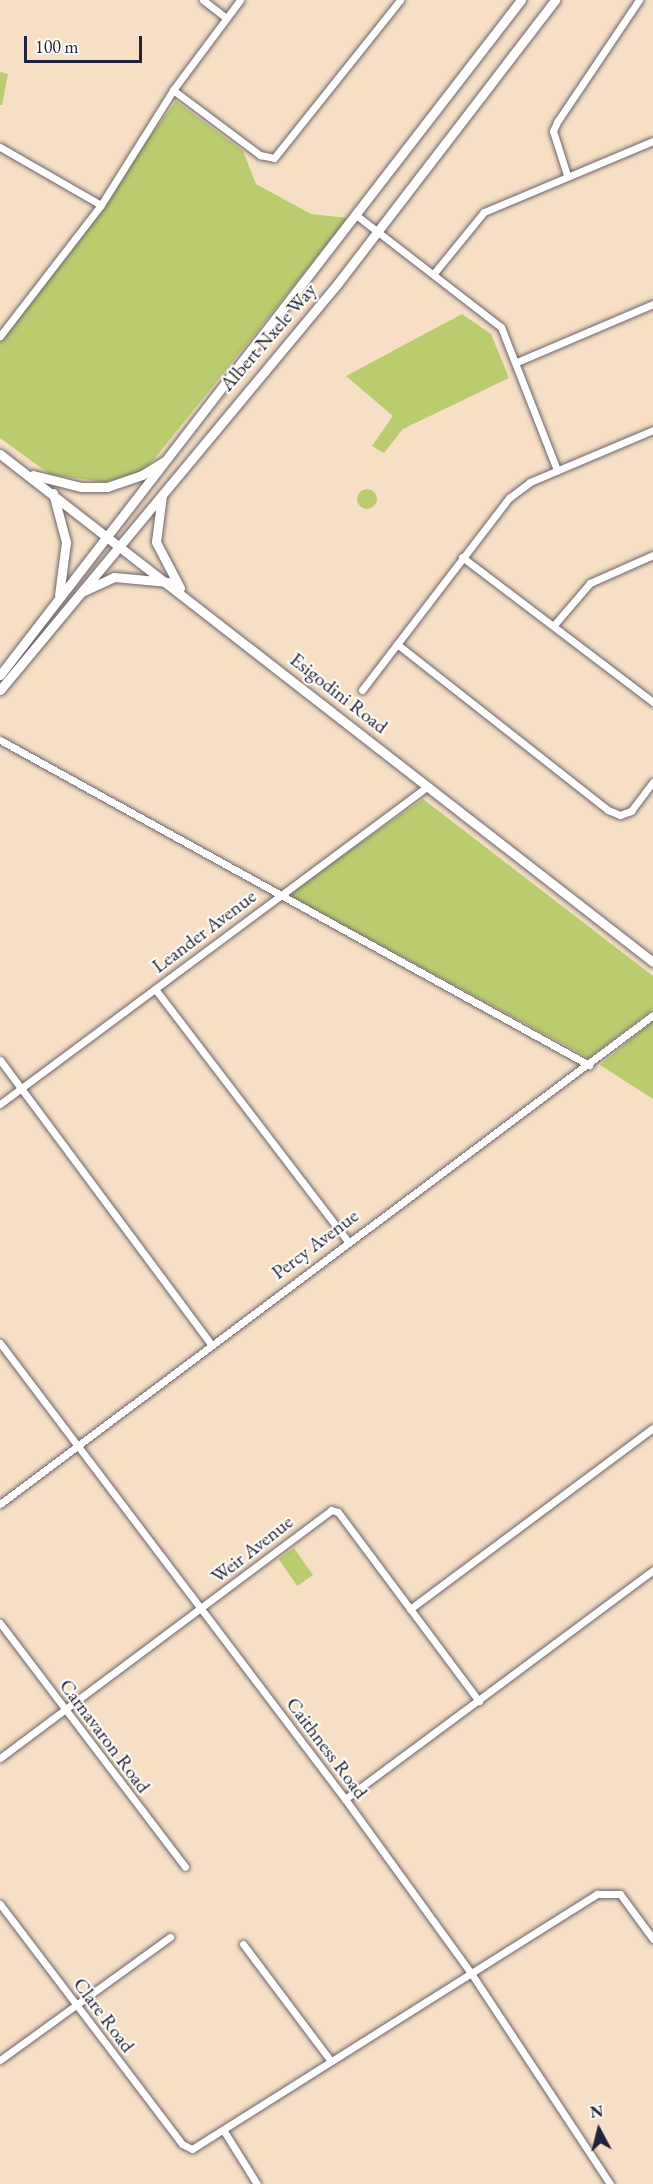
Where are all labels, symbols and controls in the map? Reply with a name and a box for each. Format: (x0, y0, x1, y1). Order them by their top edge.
scale bar (27, 24, 146, 62)
text: 100 m (35, 35, 79, 58)
street label: Albert Nxele Way (215, 278, 321, 396)
street label: Esigodini Road (285, 647, 393, 739)
street label: Leander Avenue (147, 884, 261, 978)
street label: Percy Avenue (267, 1204, 363, 1284)
street label: Weir Avenue (206, 1510, 298, 1588)
street label: Carnavaron Road (54, 1674, 156, 1798)
street label: Caithness Road (281, 1693, 373, 1803)
street label: Clare Road (68, 1973, 140, 2057)
north arrow (569, 2100, 629, 2160)
text: N (589, 2100, 604, 2123)

